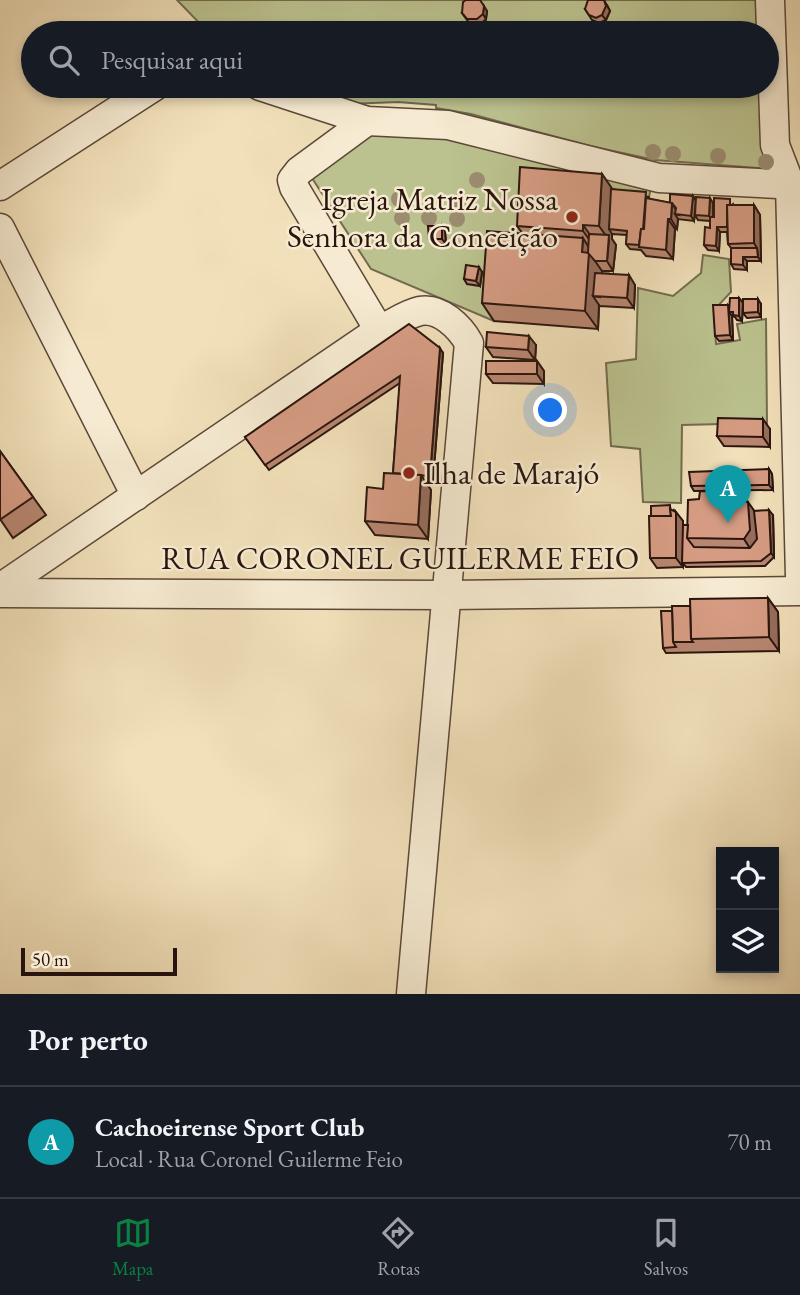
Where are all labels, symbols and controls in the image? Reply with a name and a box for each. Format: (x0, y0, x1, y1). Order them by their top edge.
search box (21, 21, 779, 98)
icon: search (45, 41, 83, 79)
text: Pesquisar aqui (101, 43, 243, 77)
place label: Igreja Matriz Nossa Senhora da Conceição (287, 178, 558, 257)
marker: Igreja Matriz Nossa Senhora da Conceição (564, 209, 580, 225)
your location (533, 393, 567, 427)
place label: Ilha de Marajó (423, 452, 599, 494)
marker: Ilha de Marajó (401, 465, 417, 481)
pin: A (705, 465, 751, 523)
street label: RUA CORONEL GUILERME FEIO (161, 537, 639, 579)
map controls (716, 847, 779, 973)
button: locate (716, 847, 779, 910)
button: layers (716, 910, 779, 973)
scale bar (21, 945, 177, 977)
text: 50 m (32, 947, 69, 972)
text: Por perto (28, 1020, 148, 1059)
text: Cachoeirense Sport Club (95, 1110, 364, 1144)
text: A (43, 1127, 59, 1157)
text: 70 m (727, 1127, 772, 1157)
text: Local · Rua Coronel Guilerme Feio (95, 1144, 403, 1174)
tab: Mapa (112, 1214, 153, 1281)
tab: Rotas (377, 1214, 420, 1281)
tab: Salvos (644, 1214, 688, 1281)

